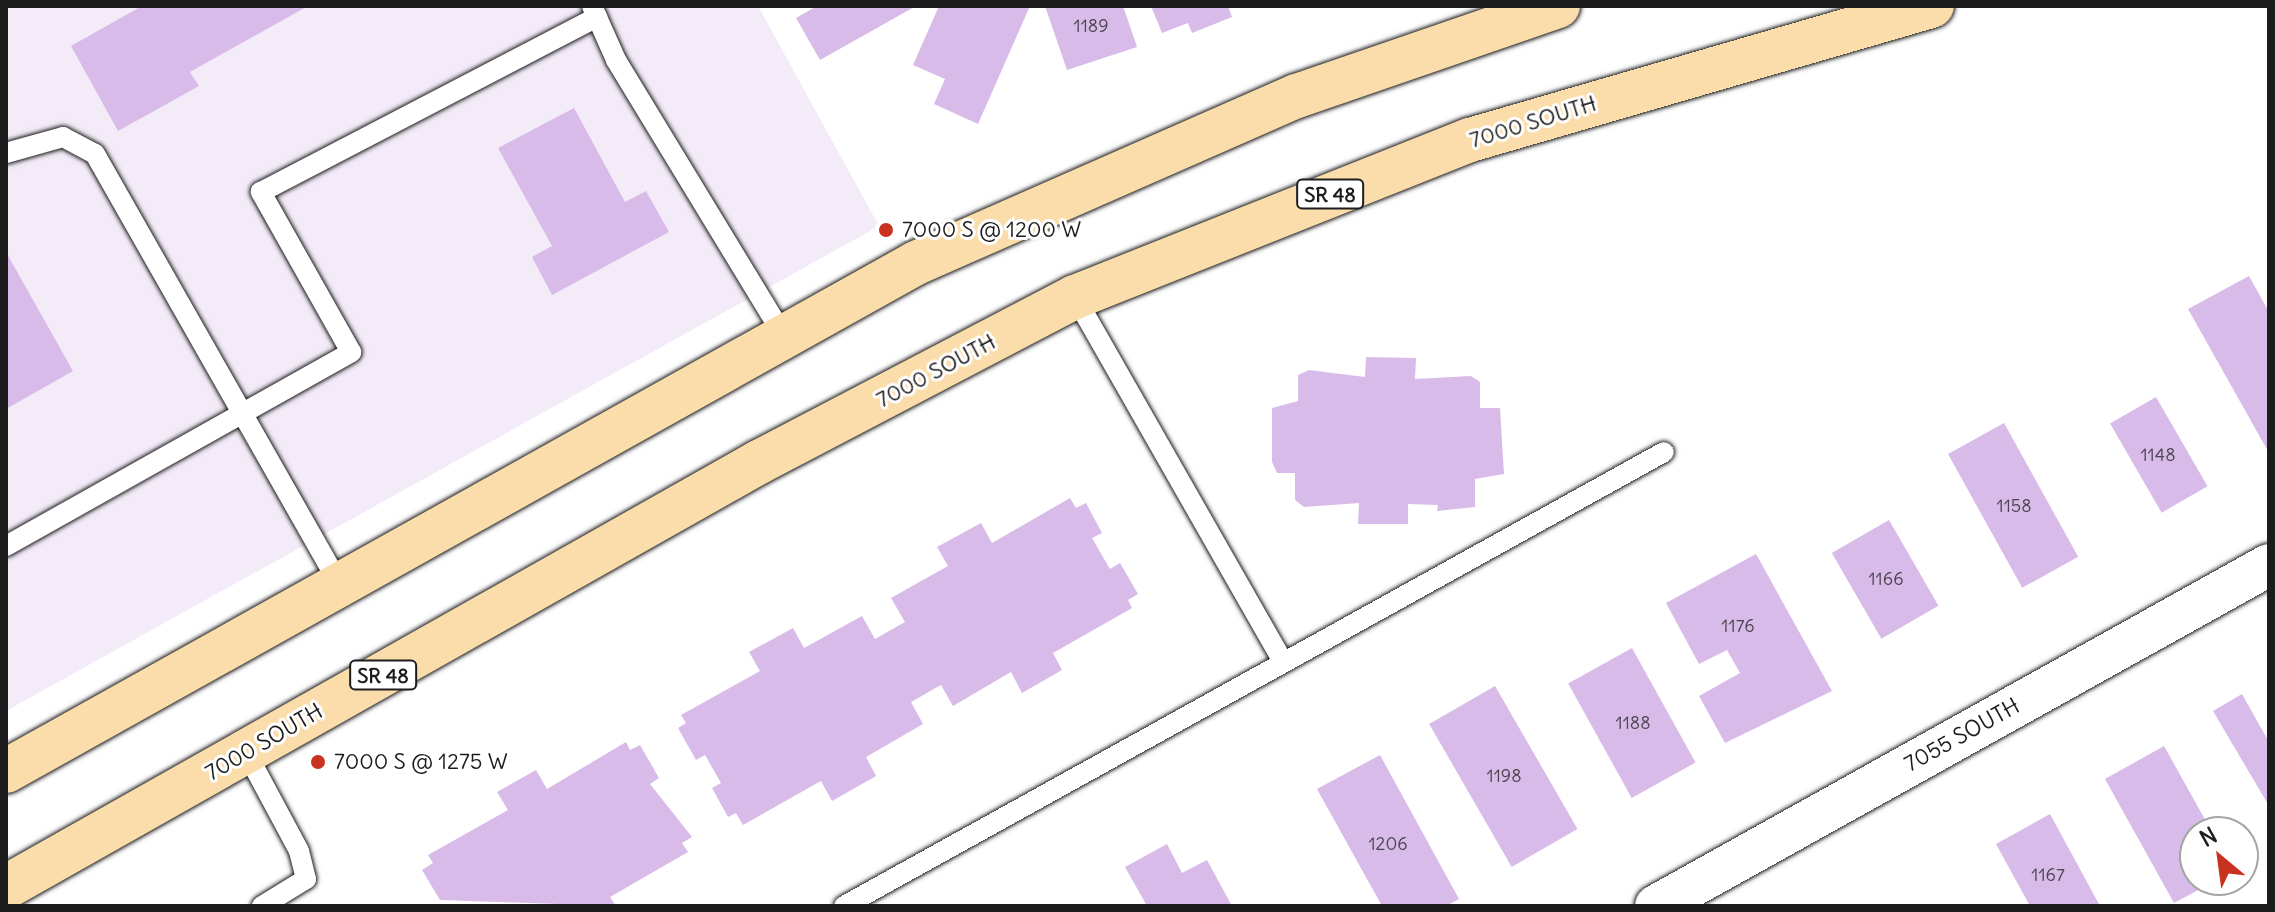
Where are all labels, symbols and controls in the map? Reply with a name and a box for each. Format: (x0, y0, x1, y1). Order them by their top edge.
house number: 1189 (1073, 15, 1109, 37)
street label: 7000 SOUTH (1466, 90, 1600, 154)
road number: SR 48 (1296, 178, 1364, 210)
place label: 7000 S @ 1200 W (902, 217, 1081, 243)
marker: 7000 S @ 1200 W (877, 221, 895, 239)
street label: 7000 SOUTH (872, 329, 1000, 413)
house number: 1148 (2140, 444, 2176, 466)
house number: 1158 (1996, 495, 2032, 517)
house number: 1166 (1868, 568, 1904, 590)
house number: 1176 (1721, 615, 1755, 637)
road number: SR 48 (349, 659, 417, 691)
street label: 7055 SOUTH (1900, 693, 2024, 777)
street label: 7000 SOUTH (201, 698, 327, 786)
house number: 1188 (1615, 712, 1651, 734)
place label: 7000 S @ 1275 W (334, 749, 508, 775)
marker: 7000 S @ 1275 W (309, 753, 327, 771)
house number: 1198 (1486, 765, 1522, 787)
north arrow (2179, 816, 2259, 896)
text: N (2195, 821, 2222, 853)
house number: 1206 (1368, 833, 1408, 855)
house number: 1167 (2031, 864, 2065, 886)

